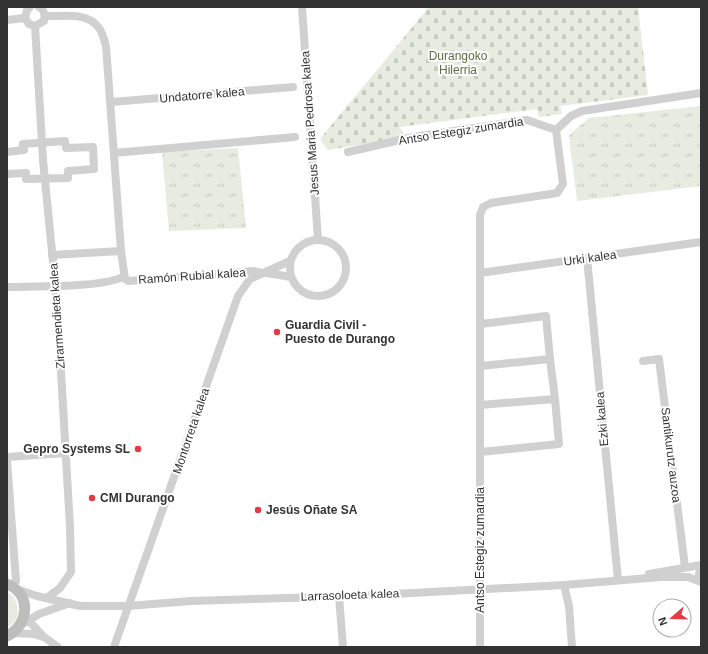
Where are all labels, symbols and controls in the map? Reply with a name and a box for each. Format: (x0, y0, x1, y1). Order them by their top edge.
park label: Durangoko Hilerria (429, 49, 488, 77)
street label: Jesus Maria Pedrosa kalea (298, 50, 322, 196)
street label: Undatorre kalea (159, 84, 245, 106)
street label: Antso Estegiz zumardia (398, 114, 525, 148)
street label: Urki kalea (563, 247, 618, 269)
street label: Zirarmendieta kalea (46, 262, 68, 369)
street label: Ramón Rubial kalea (138, 265, 247, 287)
place label: Guardia Civil - Puesto de Durango (285, 318, 395, 346)
marker: Guardia Civil - Puesto de Durango (272, 327, 282, 337)
street label: Montorreta kalea (170, 386, 212, 476)
street label: Ezki kalea (593, 391, 611, 447)
street label: Santikurutz auzoa (658, 406, 684, 504)
place label: Gepro Systems SL (23, 442, 130, 456)
marker: Gepro Systems SL (133, 444, 143, 454)
street label: Antso Estegiz zumardia (473, 487, 487, 613)
place label: CMI Durango (100, 491, 175, 505)
marker: CMI Durango (87, 493, 97, 503)
place label: Jesús Oñate SA (266, 503, 358, 517)
marker: Jesús Oñate SA (253, 505, 263, 515)
street label: Larrasoloeta kalea (300, 586, 400, 604)
north arrow (652, 598, 692, 638)
text: N (656, 616, 670, 627)

